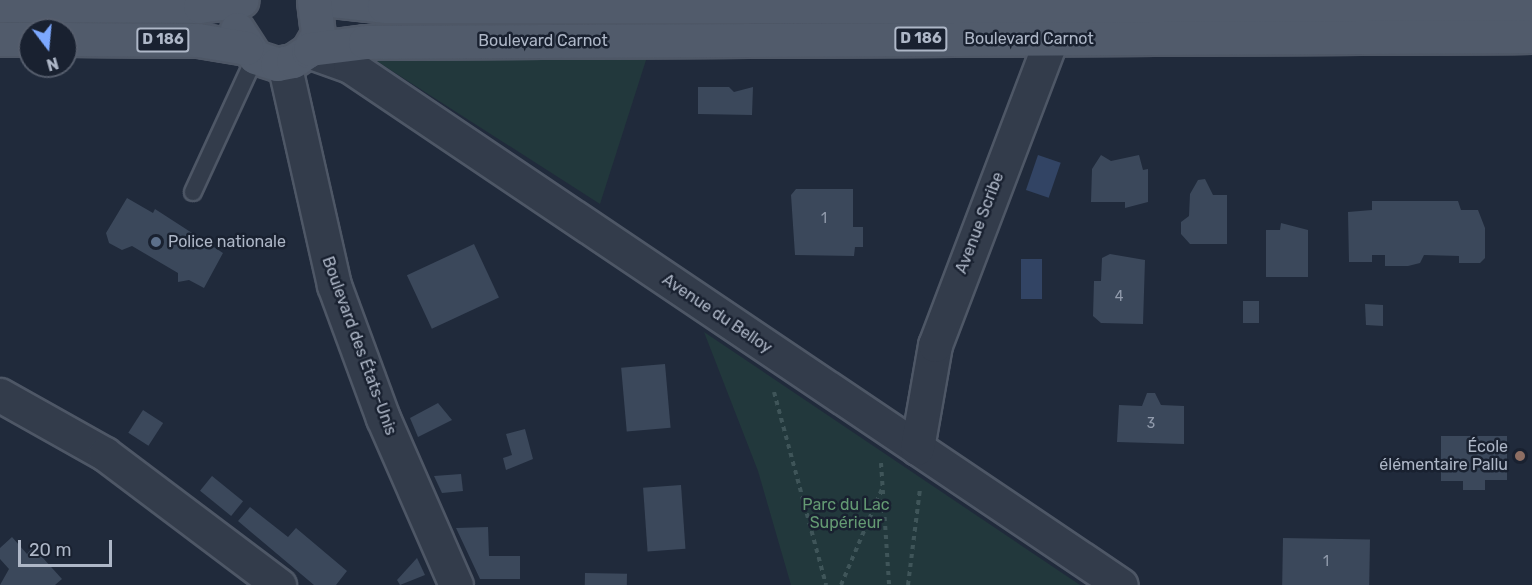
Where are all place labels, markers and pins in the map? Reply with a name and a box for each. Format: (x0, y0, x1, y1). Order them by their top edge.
place label: Police nationale (168, 232, 286, 252)
marker: Police nationale (149, 235, 163, 249)
place label: École élémentaire Pallu (1379, 437, 1508, 475)
marker: École élémentaire Pallu (1513, 449, 1527, 463)

